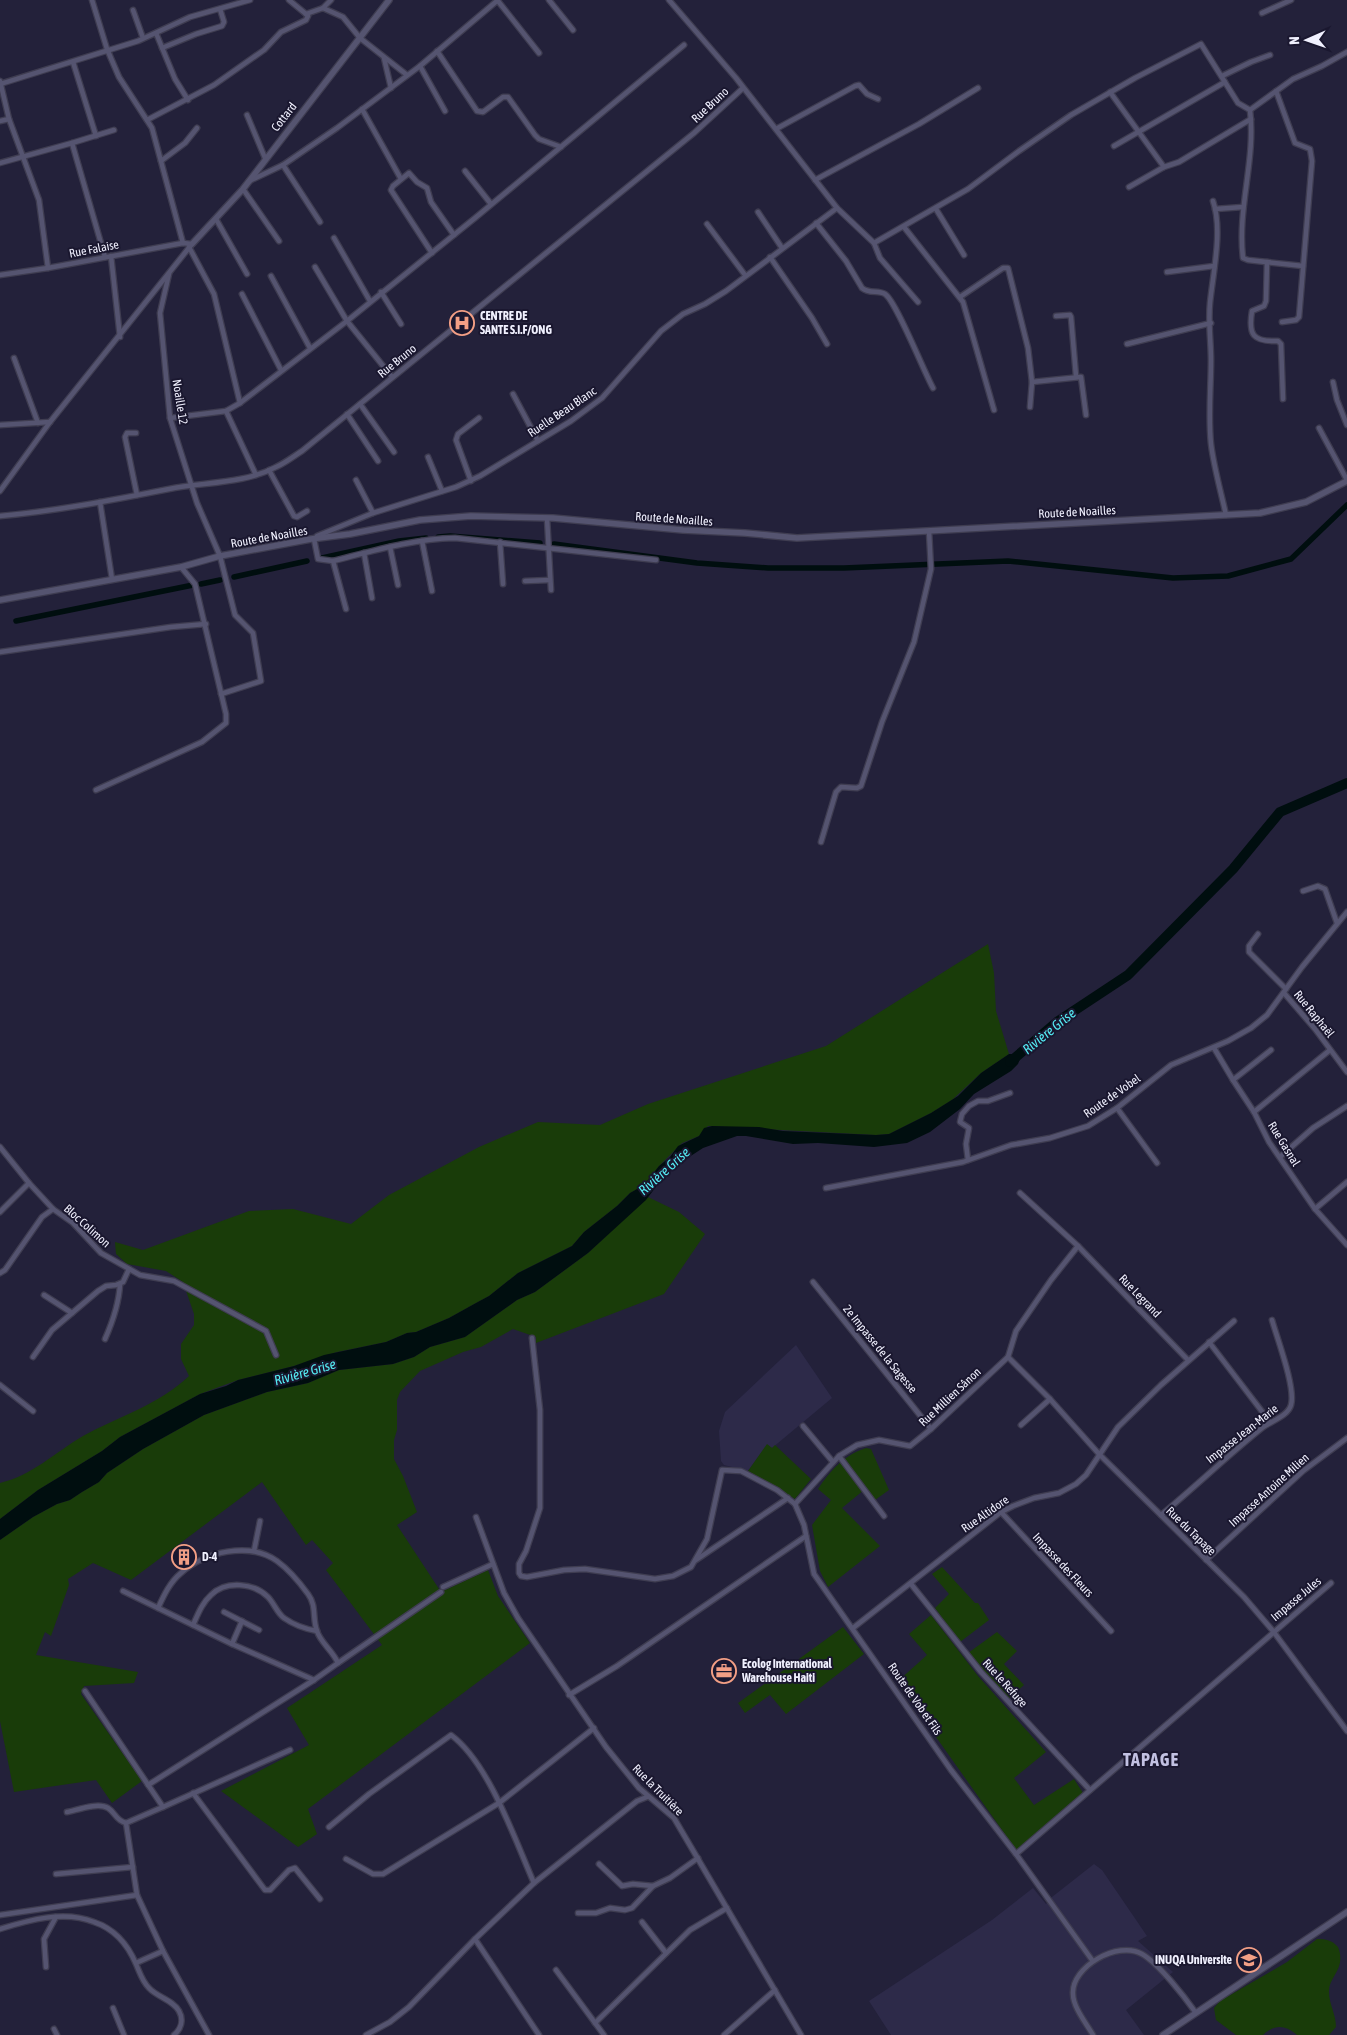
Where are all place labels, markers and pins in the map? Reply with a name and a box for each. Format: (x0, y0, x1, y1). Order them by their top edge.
place label: CENTRE DE SANTE S.I.F/ONG (480, 309, 552, 337)
hospital icon: CENTRE DE SANTE S.I.F/ONG (449, 310, 475, 336)
building icon: D-4 (171, 1544, 197, 1570)
place label: D-4 (202, 1550, 218, 1564)
place label: Ecolog International Warehouse Haiti (741, 1657, 833, 1685)
office icon: Ecolog International Warehouse Haiti (711, 1658, 737, 1684)
school or university icon: INUQA Universite (1236, 1947, 1262, 1973)
place label: INUQA Universite (1155, 1953, 1233, 1967)

